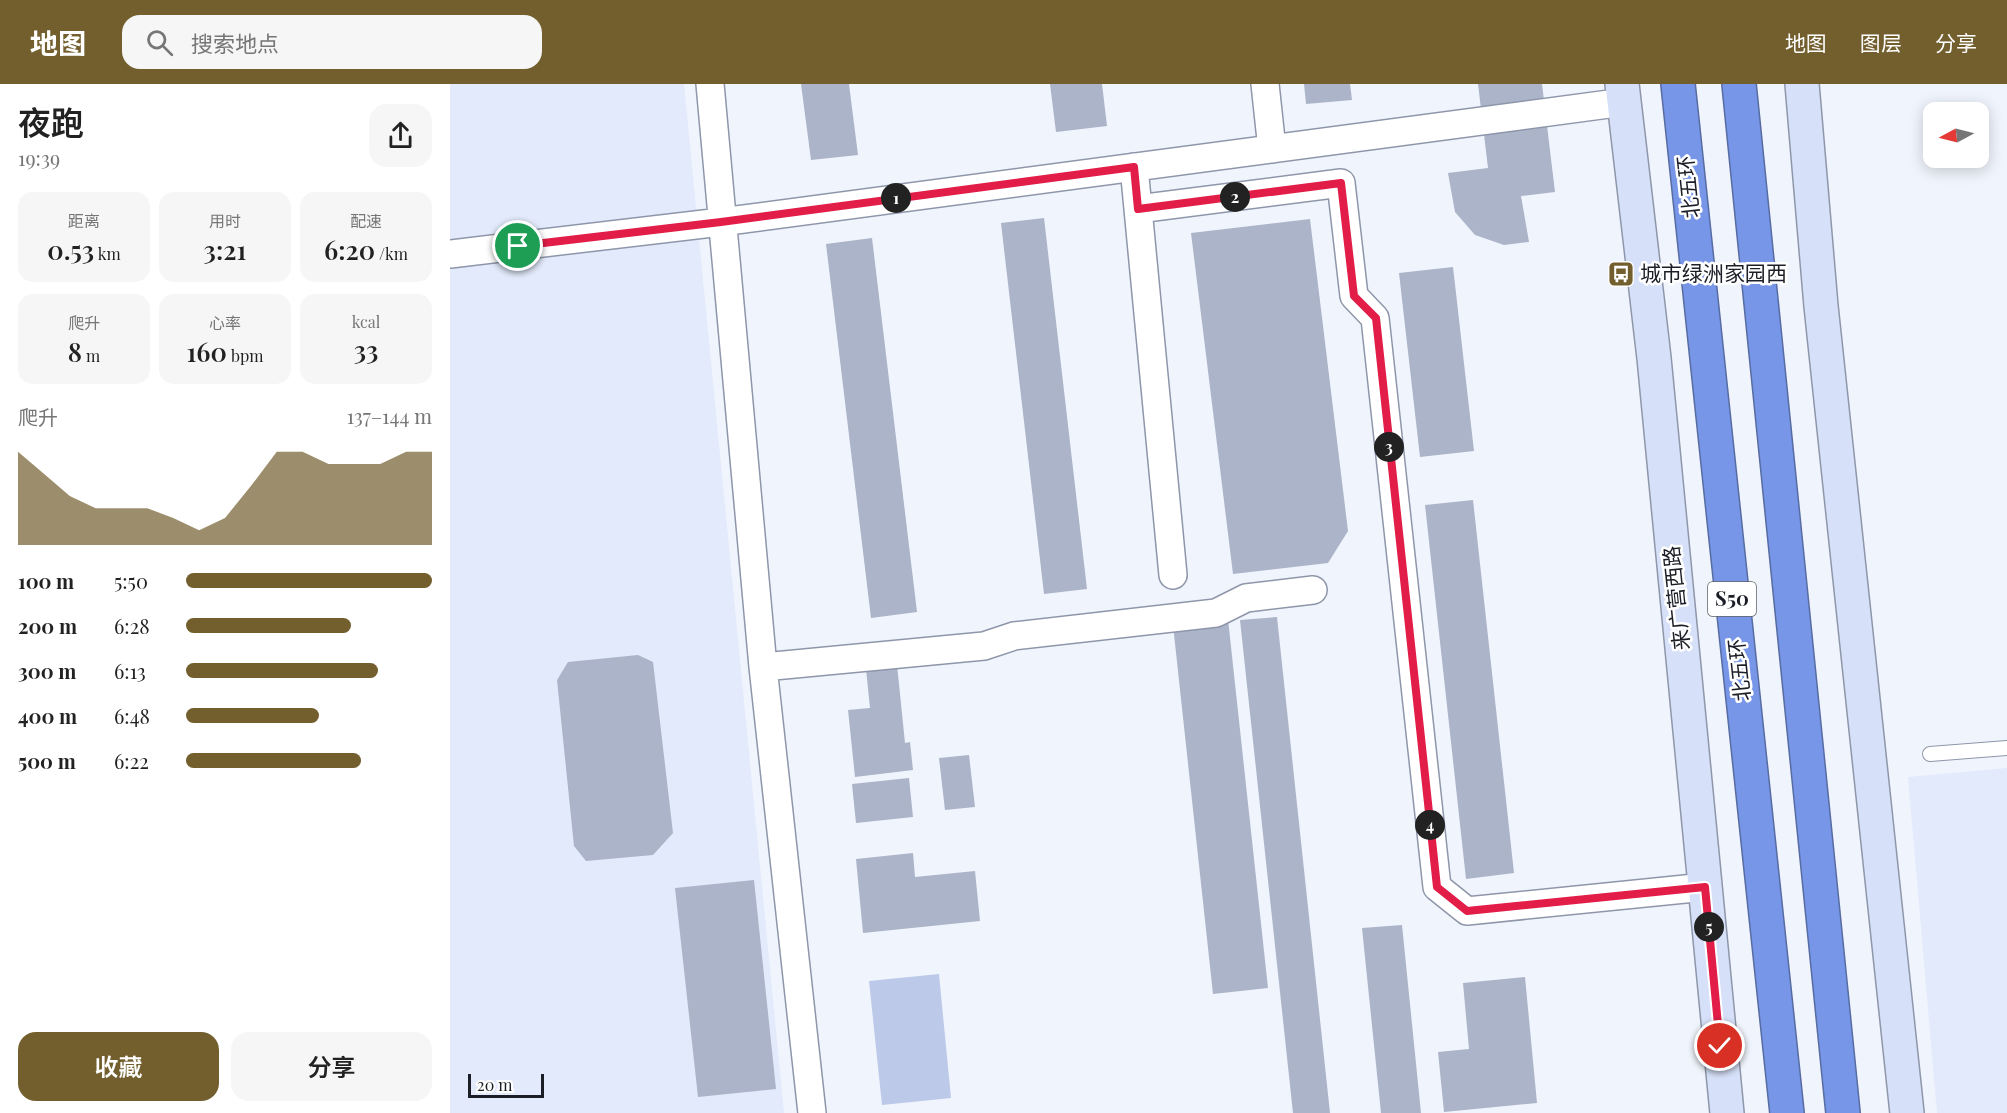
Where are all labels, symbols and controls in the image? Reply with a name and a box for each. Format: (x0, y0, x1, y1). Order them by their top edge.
search box (122, 15, 542, 69)
text: 地图 (30, 24, 86, 61)
icon: search (143, 26, 176, 59)
text: 搜索地点 (191, 28, 279, 58)
text: 地图 (1785, 28, 1827, 56)
text: 图层 (1860, 28, 1902, 56)
text: 分享 (1935, 28, 1977, 56)
text: 夜跑 (18, 99, 84, 143)
north arrow (1923, 102, 1989, 168)
map controls (1923, 102, 1989, 168)
button: share (369, 104, 432, 167)
text: 19:39 (18, 144, 60, 171)
street label: 北五环 (1670, 154, 1704, 220)
pin: 2 (1220, 182, 1250, 212)
pin: 1 (881, 183, 911, 213)
text: 2 (1231, 186, 1239, 207)
text: 1 (893, 187, 899, 208)
text: 距离 (68, 210, 100, 231)
text: 用时 (209, 210, 241, 231)
text: 配速 (350, 210, 382, 231)
pin (492, 220, 543, 271)
icon: arrive (501, 229, 534, 262)
text: 0.53 (47, 232, 94, 267)
text: 3:21 (204, 232, 246, 267)
text: 6:20 (324, 232, 375, 267)
text: km (94, 243, 121, 264)
text: /km (375, 243, 408, 264)
place label: 城市绿洲家园西 (1640, 258, 1787, 286)
bus stop icon: 城市绿洲家园西 (1606, 259, 1636, 289)
text: kcal (352, 311, 380, 332)
text: 爬升 (68, 312, 100, 333)
text: 心率 (209, 312, 241, 333)
text: 33 (354, 332, 378, 367)
text: 8 (68, 334, 82, 369)
text: 160 (187, 334, 227, 369)
text: m (82, 345, 100, 366)
text: bpm (227, 345, 263, 366)
text: 137–144 m (347, 402, 432, 429)
text: 爬升 (18, 403, 58, 430)
pin: 3 (1374, 432, 1404, 462)
text: 3 (1385, 436, 1393, 457)
street label: 来广营西路 (1656, 545, 1694, 652)
text: 100 m (18, 567, 74, 594)
text: 5:50 (114, 567, 148, 594)
road number: S50 (1708, 582, 1756, 616)
text: 200 m (18, 612, 77, 639)
text: 6:28 (114, 612, 150, 639)
street label: 北五环 (1721, 637, 1755, 703)
text: 300 m (18, 657, 76, 684)
text: 6:13 (114, 657, 146, 684)
text: 400 m (18, 702, 77, 729)
text: 6:48 (114, 702, 150, 729)
text: 500 m (18, 747, 76, 774)
text: 6:22 (114, 747, 149, 774)
pin: 4 (1415, 810, 1445, 840)
text: 4 (1426, 814, 1434, 835)
pin: 5 (1694, 912, 1724, 942)
text: 5 (1705, 916, 1713, 937)
pin (1694, 1020, 1745, 1071)
icon: check (1703, 1029, 1736, 1062)
button: 收藏 (18, 1032, 219, 1101)
button: 分享 (231, 1032, 432, 1101)
scale bar (468, 1071, 544, 1098)
text: 20 m (477, 1074, 512, 1095)

